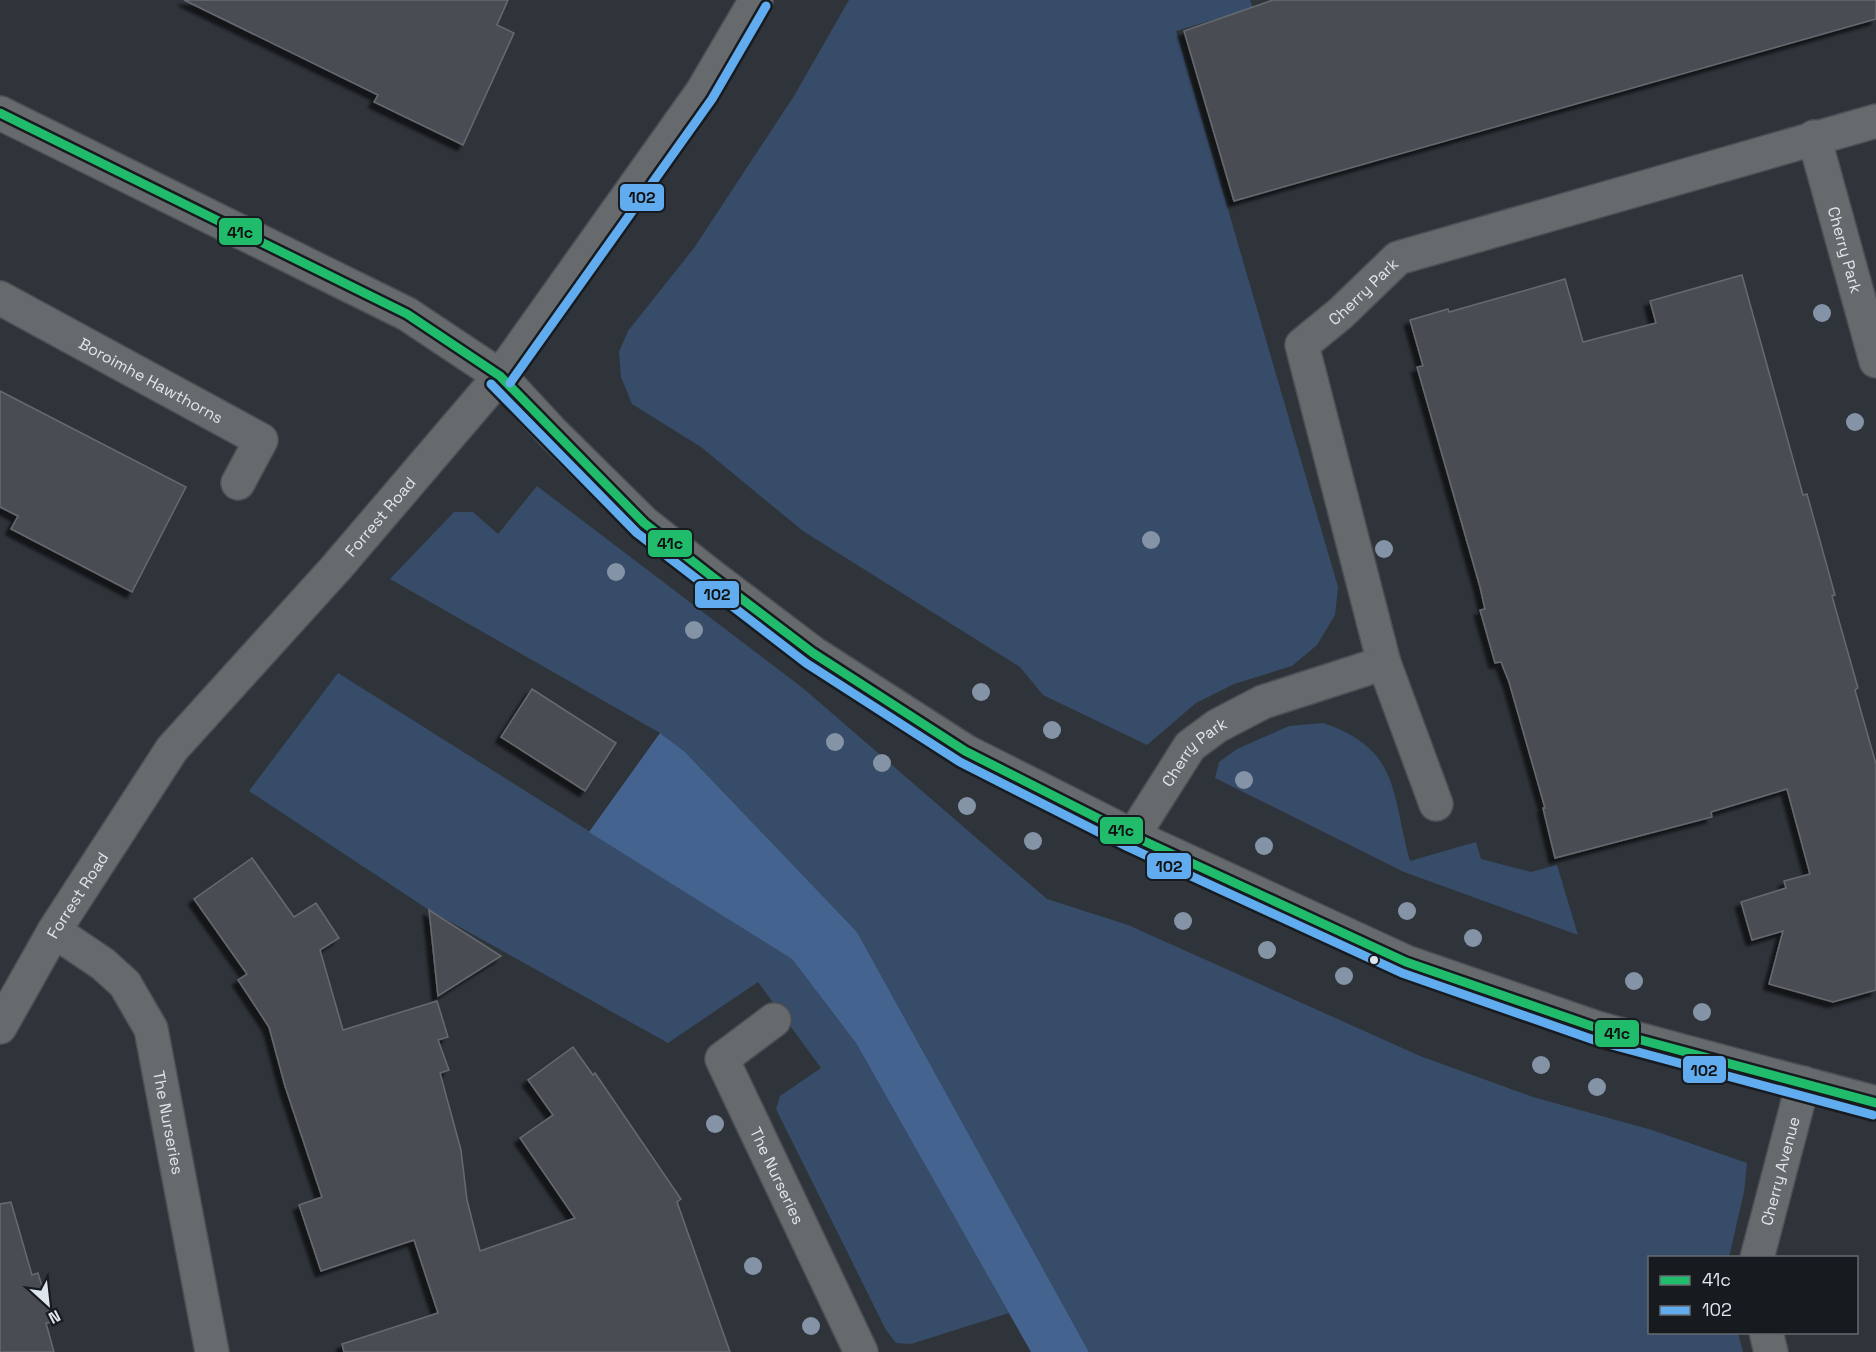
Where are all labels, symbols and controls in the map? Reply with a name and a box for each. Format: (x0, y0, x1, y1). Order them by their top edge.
line badge: 102 (619, 183, 665, 212)
text: 102 (628, 187, 656, 208)
street label: Cherry Park (1823, 204, 1867, 296)
line badge: 41c (218, 217, 263, 246)
text: 41c (227, 222, 253, 243)
street label: Cherry Park (1324, 253, 1403, 330)
street label: Boroimhe Hawthorns (75, 333, 227, 428)
street label: Forrest Road (340, 472, 420, 561)
line badge: 41c (647, 529, 693, 558)
text: 41c (657, 533, 683, 554)
line badge: 102 (694, 580, 740, 609)
text: 102 (703, 584, 731, 605)
street label: Cherry Park (1157, 713, 1231, 791)
line badge: 41c (1099, 816, 1144, 845)
text: 41c (1108, 820, 1134, 841)
street label: Forrest Road (42, 848, 113, 942)
line badge: 102 (1146, 852, 1192, 880)
text: 102 (1155, 856, 1183, 877)
unlabelled marker (1368, 954, 1380, 966)
line badge: 41c (1594, 1019, 1640, 1048)
text: 41c (1604, 1023, 1630, 1044)
line badge: 102 (1682, 1055, 1727, 1084)
text: 102 (1690, 1060, 1718, 1081)
street label: The Nurseries (148, 1069, 188, 1176)
street label: Cherry Avenue (1756, 1114, 1805, 1228)
street label: The Nurseries (745, 1124, 809, 1228)
legend (1648, 1256, 1858, 1334)
text: 41c (1702, 1268, 1731, 1291)
north arrow (18, 1274, 78, 1334)
text: 102 (1702, 1298, 1732, 1321)
text: N (45, 1305, 64, 1329)

